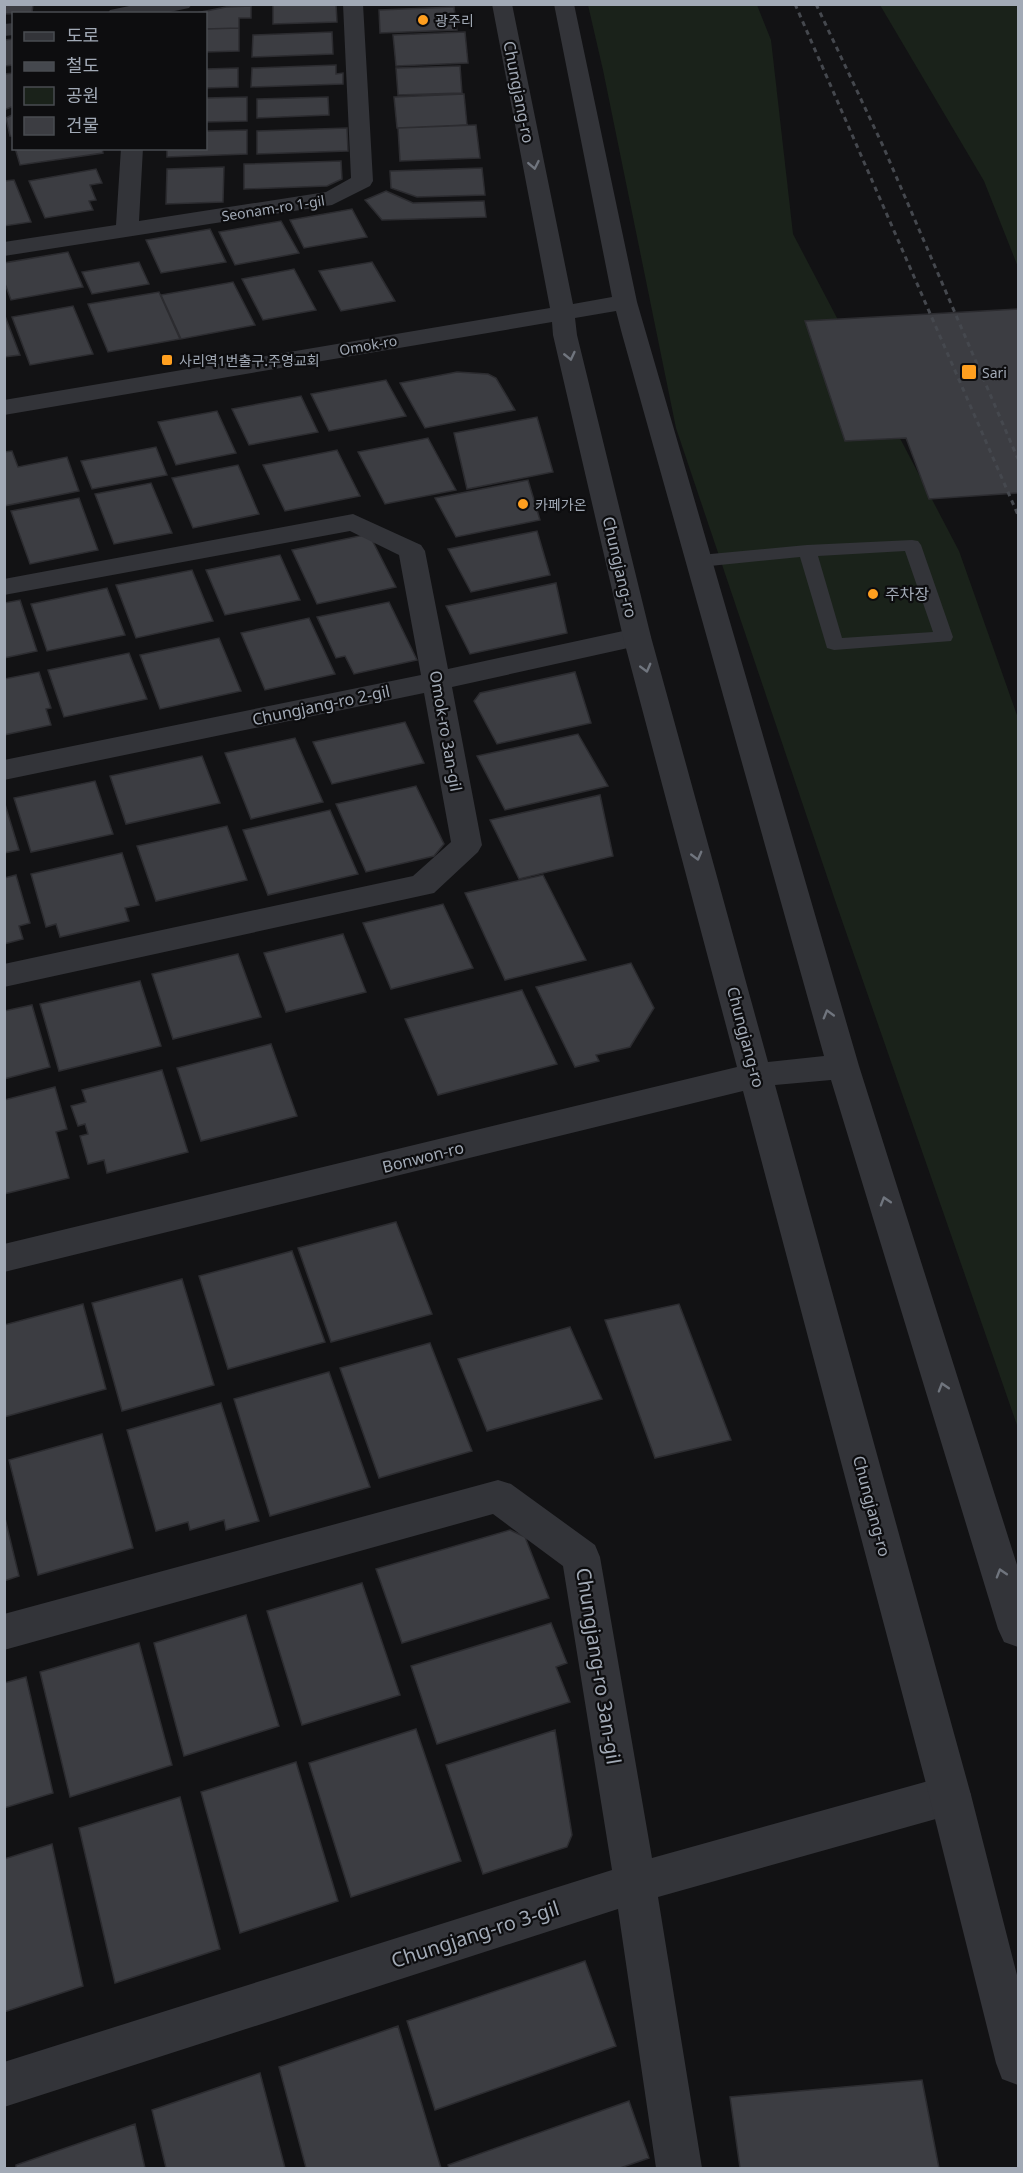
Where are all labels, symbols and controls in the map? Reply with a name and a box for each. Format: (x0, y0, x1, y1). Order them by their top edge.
place label: 광주리 (435, 11, 474, 30)
legend (12, 12, 207, 150)
marker: 광주리 (416, 13, 430, 27)
text: 도로 (66, 23, 99, 47)
street label: Chungjang-ro (498, 39, 540, 145)
text: 철도 (66, 53, 99, 77)
text: 공원 (66, 83, 99, 107)
text: 건물 (66, 113, 99, 137)
one-way arrow (527, 160, 540, 170)
street label: Seonam-ro 1-gil (220, 190, 326, 226)
street label: Omok-ro (338, 331, 398, 359)
place label: 사리역1번출구.주영교회 (179, 351, 320, 370)
one-way arrow (563, 351, 576, 361)
marker: 사리역1번출구.주영교회 (160, 353, 174, 367)
marker: Sari (960, 363, 978, 381)
place label: Sari (982, 363, 1007, 382)
place label: 카페가온 (535, 495, 587, 514)
marker: 카페가온 (516, 497, 530, 511)
street label: Chungjang-ro (598, 514, 642, 620)
place label: 주차장 (885, 583, 929, 605)
marker: 주차장 (866, 587, 880, 601)
one-way arrow (638, 663, 651, 673)
street label: Omok-ro 3an-gil (425, 669, 467, 793)
street label: Chungjang-ro 2-gil (250, 680, 392, 730)
one-way arrow (690, 850, 702, 861)
street label: Chungjang-ro (722, 984, 770, 1090)
one-way arrow (823, 1010, 835, 1020)
street label: Bonwon-ro (380, 1136, 466, 1178)
one-way arrow (880, 1196, 892, 1207)
one-way arrow (938, 1382, 950, 1393)
street label: Chungjang-ro (848, 1453, 896, 1559)
street label: Chungjang-ro 3an-gil (570, 1566, 628, 1766)
one-way arrow (996, 1568, 1008, 1579)
street label: Chungjang-ro 3-gil (388, 1894, 562, 1974)

